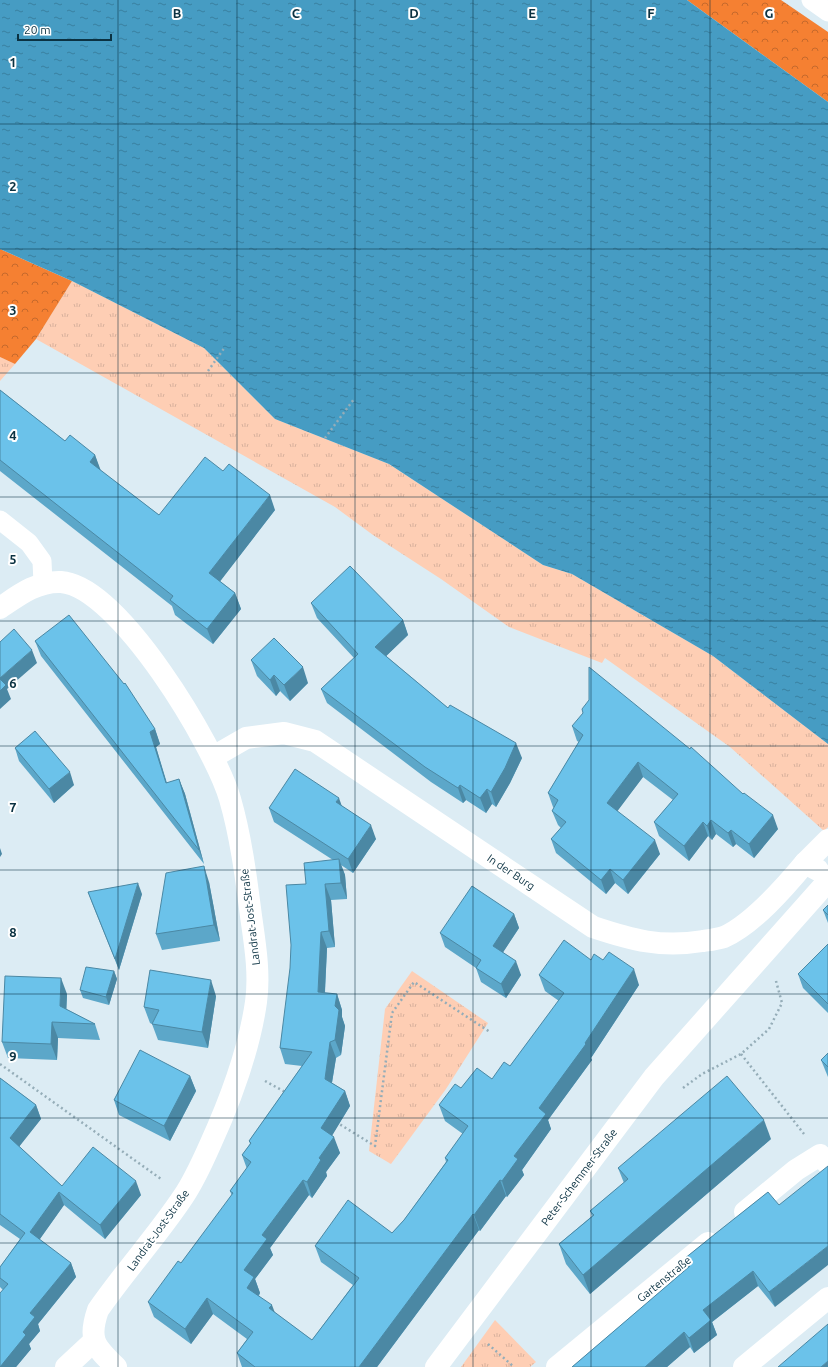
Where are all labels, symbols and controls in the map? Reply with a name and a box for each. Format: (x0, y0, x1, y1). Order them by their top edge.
text: B (173, 6, 182, 20)
text: C (292, 6, 301, 20)
text: D (409, 6, 419, 20)
text: E (528, 6, 536, 20)
text: F (647, 6, 655, 20)
text: G (765, 6, 774, 20)
scale bar (18, 16, 111, 42)
text: 20 m (24, 23, 51, 36)
text: 1 (9, 55, 17, 69)
text: 2 (9, 179, 17, 193)
text: 3 (9, 303, 17, 317)
text: 4 (9, 428, 17, 442)
text: 5 (9, 552, 17, 566)
text: 6 (9, 676, 17, 690)
text: 7 (9, 800, 17, 814)
street label: In der Burg (485, 852, 537, 892)
street label: Landrat-Jost-Straße (238, 868, 262, 966)
text: 8 (9, 925, 17, 939)
text: 9 (9, 1049, 17, 1063)
street label: Peter-Schemmer-Straße (539, 1126, 619, 1228)
street label: Landrat-Jost-Straße (125, 1187, 191, 1273)
street label: Gartenstraße (635, 1254, 693, 1304)

